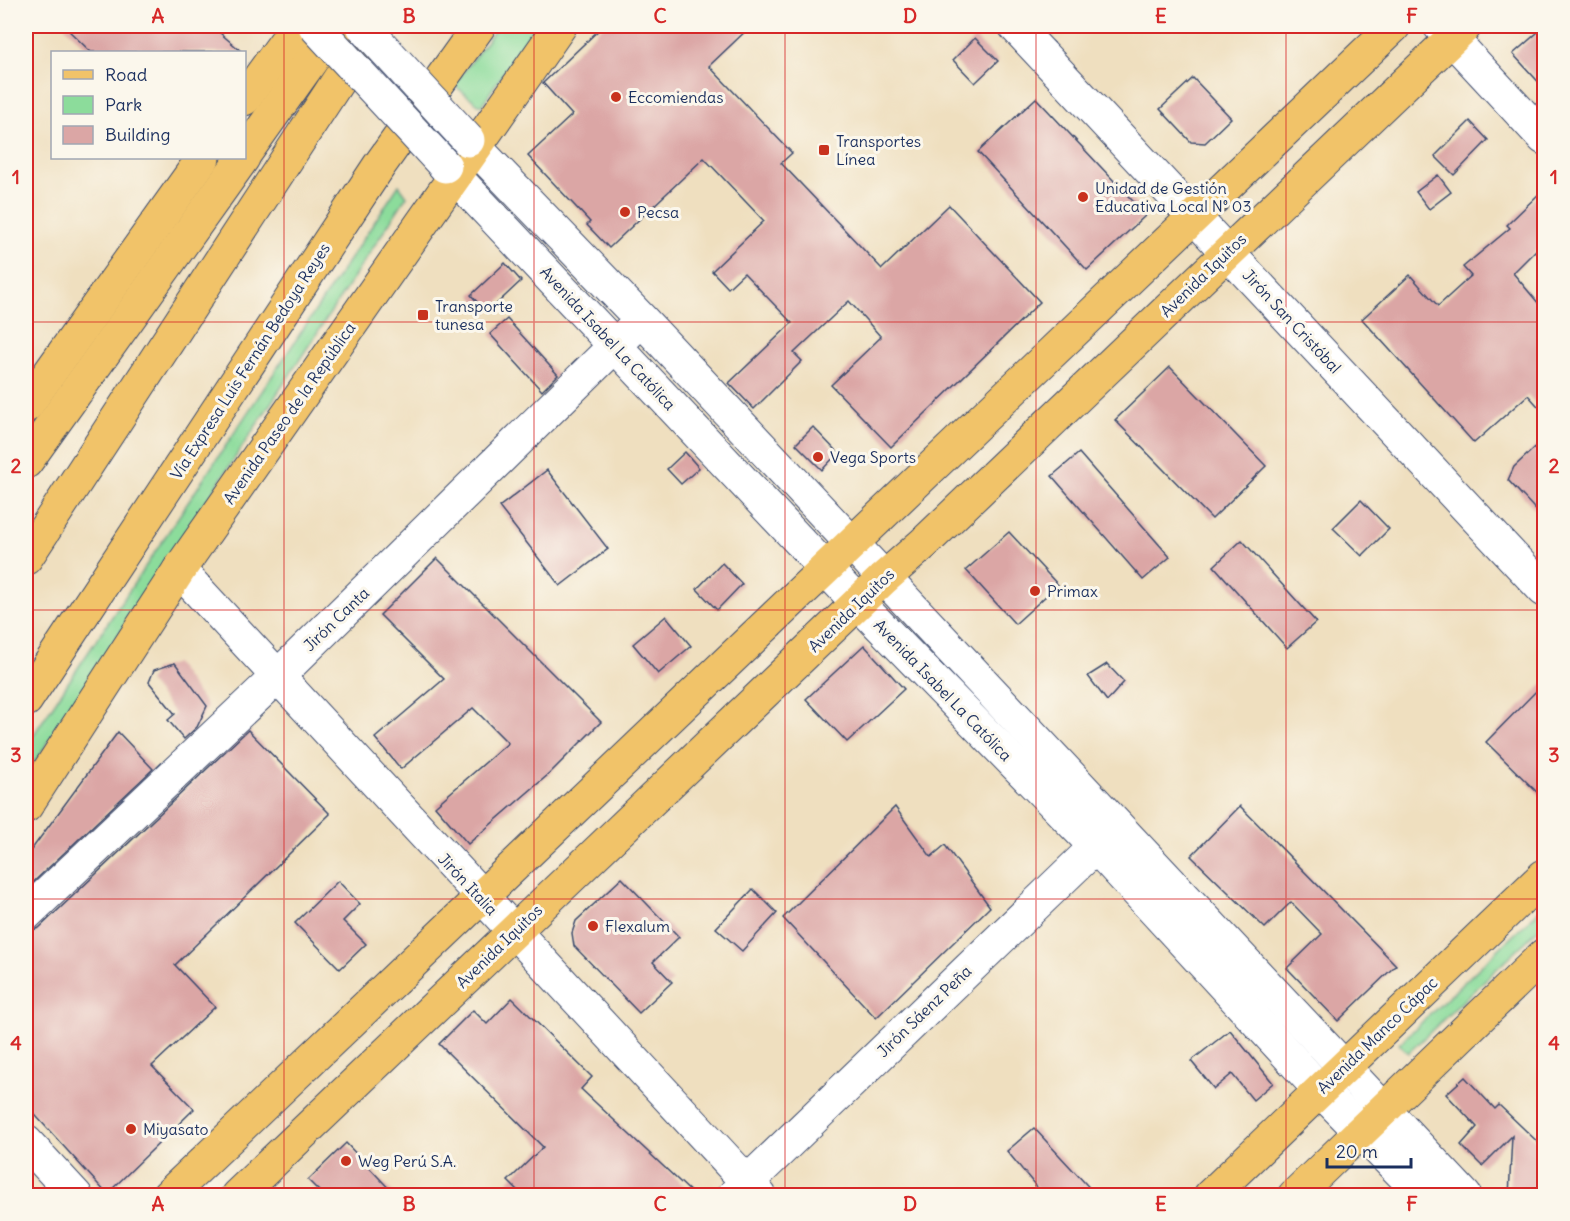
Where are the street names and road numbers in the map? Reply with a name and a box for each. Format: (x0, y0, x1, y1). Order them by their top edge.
street label: Avenida Iquitos (1156, 229, 1250, 321)
street label: Vía Expresa Luis Fernán Bedoya Reyes (166, 239, 334, 483)
street label: Avenida Isabel La Católica (536, 262, 680, 414)
street label: Jirón San Cristóbal (1239, 265, 1345, 377)
street label: Avenida Paseo de la República (219, 318, 359, 508)
street label: Avenida Iquitos (804, 564, 898, 656)
street label: Jirón Canta (299, 583, 373, 655)
street label: Avenida Isabel La Católica (870, 615, 1016, 765)
street label: Jirón Italia (434, 849, 502, 919)
street label: Avenida Iquitos (452, 900, 546, 992)
street label: Jirón Sáenz Peña (873, 961, 975, 1061)
street label: Avenida Manco Cápac (1313, 972, 1441, 1098)

